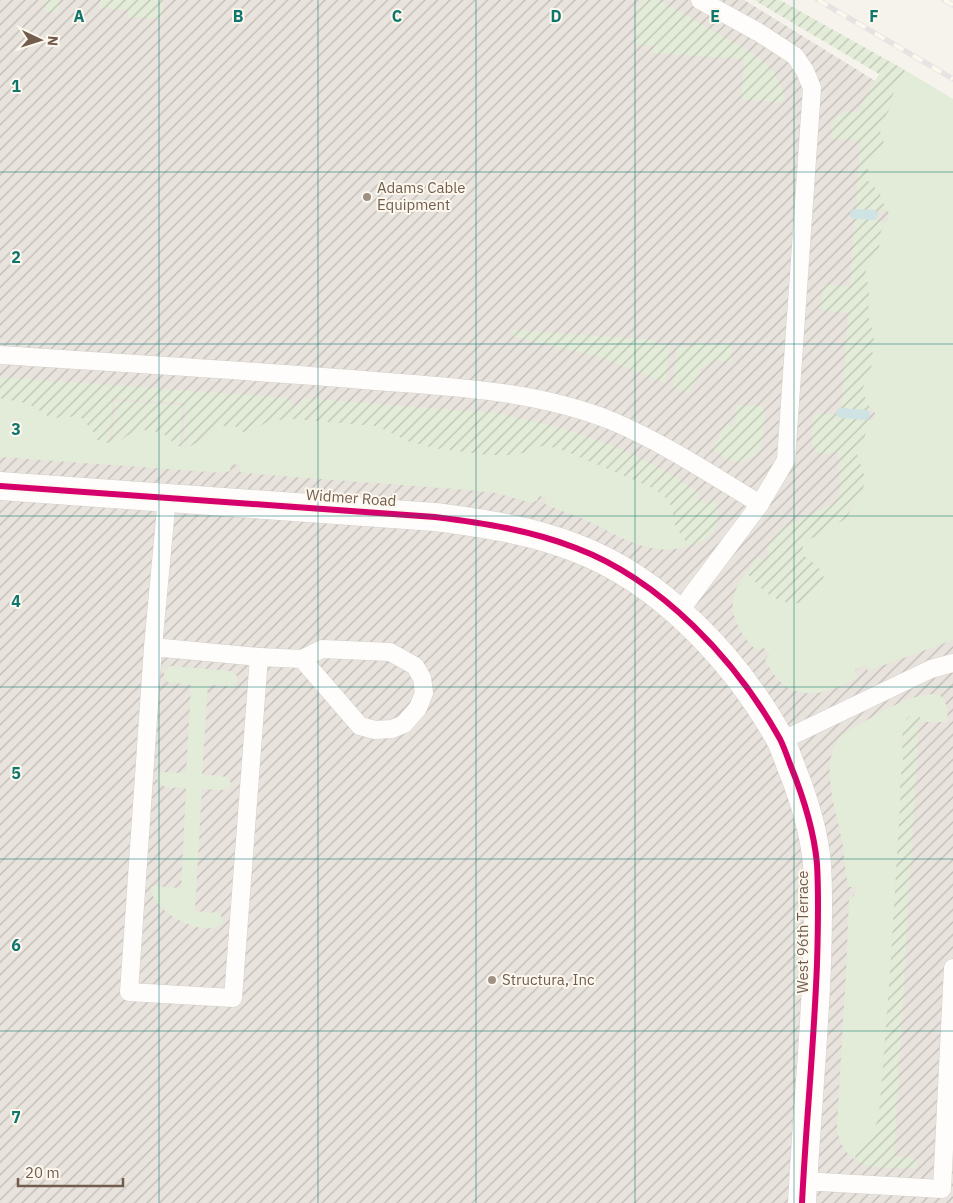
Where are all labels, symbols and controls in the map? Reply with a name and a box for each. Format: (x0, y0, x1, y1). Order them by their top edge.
text: A (74, 6, 85, 26)
text: B (233, 6, 244, 26)
text: C (392, 6, 402, 26)
text: D (550, 6, 562, 26)
text: E (710, 6, 720, 26)
text: F (869, 6, 879, 26)
north arrow (15, 15, 65, 65)
text: N (44, 35, 62, 47)
text: 1 (11, 76, 21, 96)
place label: Adams Cable Equipment (377, 178, 466, 214)
marker: Adams Cable Equipment (361, 191, 373, 203)
text: 2 (11, 247, 21, 267)
text: 3 (11, 419, 21, 439)
street label: Widmer Road (305, 485, 397, 510)
text: 4 (11, 591, 21, 611)
text: 5 (11, 763, 21, 783)
street label: West 96th Terrace (793, 870, 812, 994)
text: 6 (11, 935, 21, 955)
place label: Structura, Inc (502, 970, 595, 989)
marker: Structura, Inc (486, 974, 498, 986)
text: 7 (11, 1107, 21, 1127)
scale bar (18, 1156, 122, 1188)
text: 20 m (25, 1163, 60, 1182)

